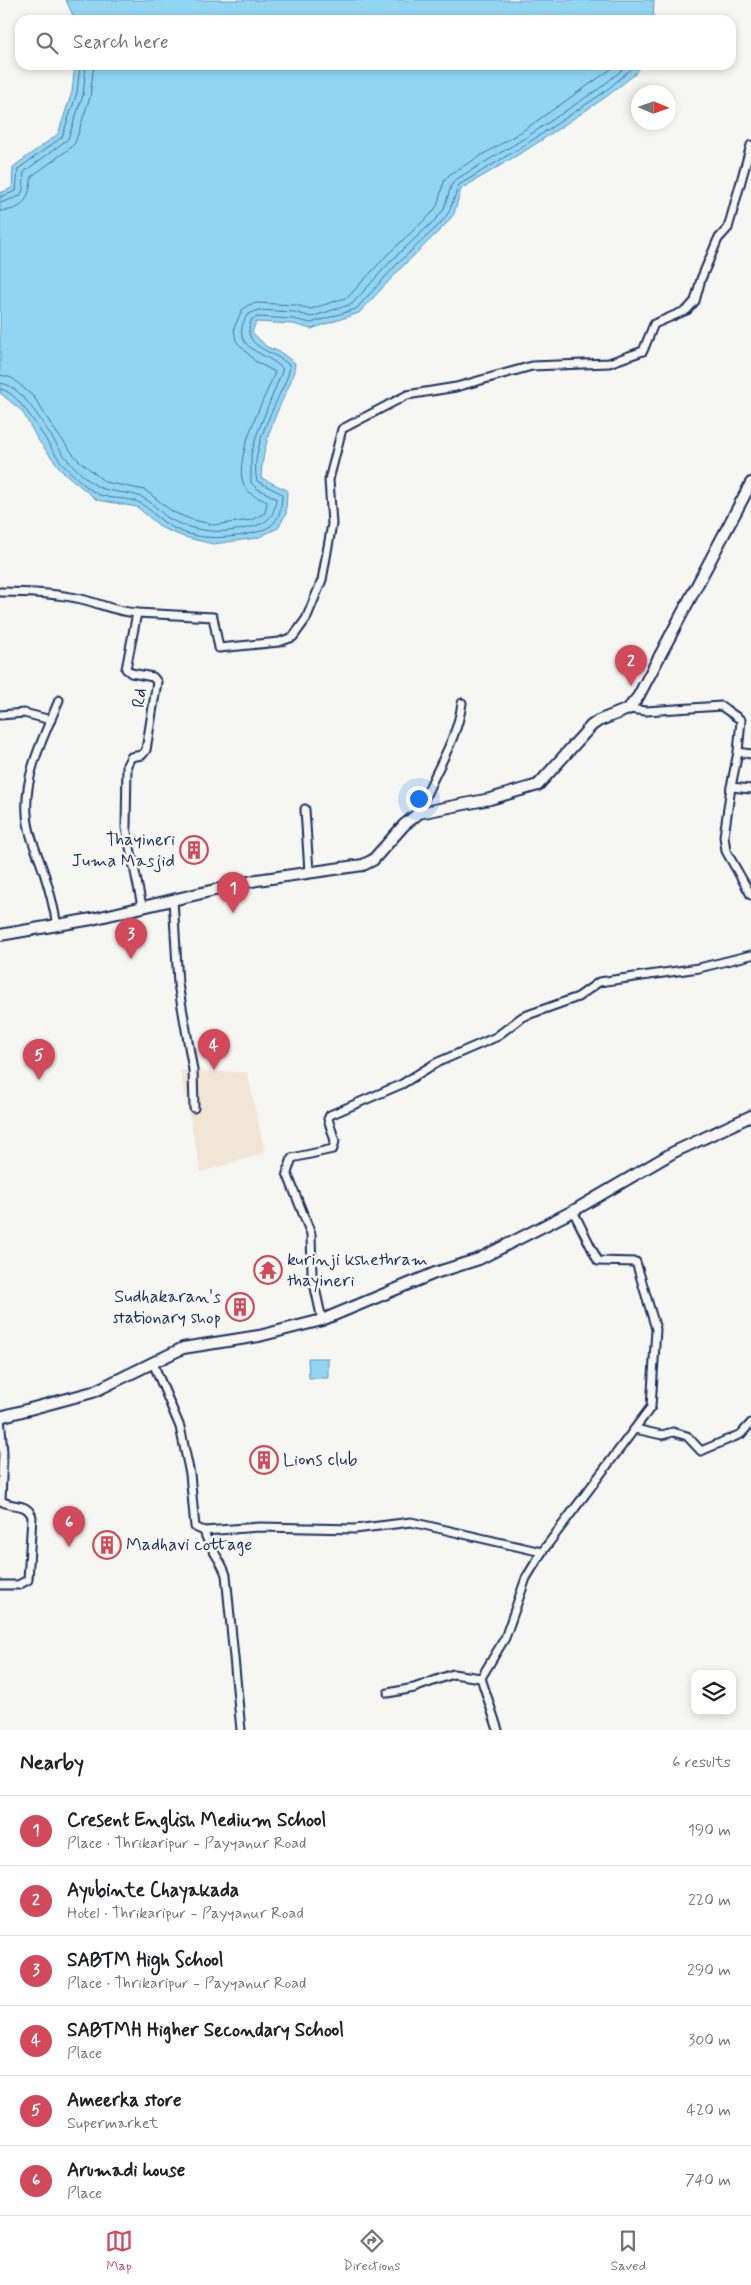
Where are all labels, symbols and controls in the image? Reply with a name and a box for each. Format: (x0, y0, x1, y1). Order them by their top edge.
search box (15, 15, 736, 70)
icon: search (33, 29, 61, 57)
text: Search here (73, 30, 169, 55)
north arrow (631, 85, 676, 130)
pin: 2 (615, 645, 647, 686)
street label: Rd (127, 687, 153, 709)
your location (406, 786, 432, 812)
place label: Thayineri Juma Masjid (72, 828, 175, 873)
building icon: Thayineri Juma Masjid (179, 835, 209, 865)
pin: 1 (217, 872, 249, 913)
pin: 3 (115, 918, 147, 959)
pin: 4 (198, 1029, 230, 1070)
pin: 5 (23, 1039, 55, 1080)
place label: kurinji kshethram thayineri (287, 1248, 428, 1293)
temple icon: kurinji kshethram thayineri (253, 1255, 283, 1285)
place label: Sudhakaran's stationary shop (113, 1285, 221, 1330)
building icon: Sudhakaran's stationary shop (225, 1292, 255, 1322)
building icon: Lions club (249, 1445, 279, 1475)
place label: Lions club (283, 1448, 358, 1472)
pin: 6 (53, 1506, 85, 1547)
building icon: Madhavi cottage (92, 1530, 122, 1560)
place label: Madhavi cottage (126, 1533, 252, 1557)
map controls (691, 1670, 736, 1715)
button: layers (691, 1670, 736, 1715)
text: Nearby (20, 1749, 84, 1777)
text: 6 results (672, 1752, 731, 1773)
text: Cresent English Medium School (67, 1808, 326, 1833)
text: 1 (32, 1820, 40, 1841)
text: 190 m (688, 1820, 731, 1841)
text: Place · Thrikaripur - Payyanur Road (67, 1833, 306, 1854)
text: Ayubinte Chayakada (67, 1878, 239, 1903)
text: 2 (32, 1890, 40, 1911)
text: 220 m (688, 1890, 731, 1911)
text: Hotel · Thrikaripur - Payyanur Road (67, 1903, 304, 1924)
text: SABTM High School (67, 1948, 223, 1973)
text: 3 (32, 1960, 40, 1981)
text: 290 m (687, 1960, 731, 1981)
text: Place · Thrikaripur - Payyanur Road (67, 1973, 306, 1994)
text: SABTMH Higher Secondary School (67, 2018, 344, 2043)
text: 4 (31, 2030, 41, 2051)
text: 300 m (688, 2030, 731, 2051)
text: Place (67, 2043, 102, 2064)
text: Ameerka store (67, 2088, 182, 2113)
text: 5 (31, 2100, 41, 2121)
text: 420 m (687, 2100, 731, 2121)
text: Supermarket (67, 2113, 158, 2134)
text: Arumadi house (67, 2158, 185, 2183)
text: 6 (32, 2170, 40, 2191)
text: 740 m (685, 2170, 731, 2191)
text: Place (67, 2183, 102, 2204)
tab: Map (105, 2227, 133, 2275)
tab: Directions (343, 2227, 401, 2275)
tab: Saved (611, 2227, 646, 2275)

